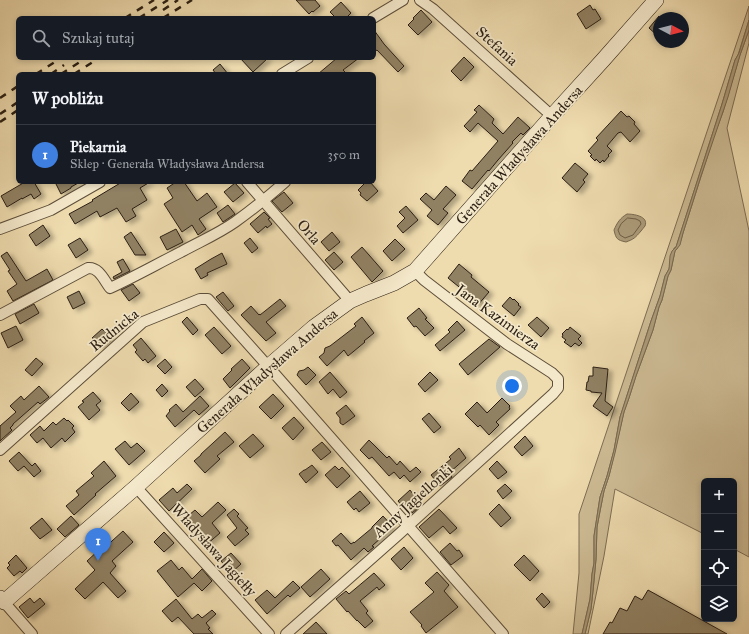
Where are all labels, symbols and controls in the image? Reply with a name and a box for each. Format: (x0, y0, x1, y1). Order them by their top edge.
north arrow (653, 12, 689, 48)
search box (16, 16, 376, 60)
street label: Stefania (472, 23, 522, 70)
icon: search (30, 27, 52, 49)
text: Szukaj tutaj (62, 29, 134, 47)
street label: Generała Władysława Andersa (452, 81, 587, 228)
text: W pobliżu (32, 88, 103, 109)
text: Piekarnia (70, 138, 126, 156)
text: 1 (42, 147, 48, 163)
text: 350 m (327, 147, 360, 163)
text: Sklep · Generała Władysława Andersa (70, 156, 264, 172)
street label: Orla (293, 216, 325, 249)
street label: Jana Kazimierza (450, 279, 544, 355)
street label: Rudnicka (86, 304, 143, 355)
street label: Generała Władysława Andersa (193, 304, 342, 437)
your location (502, 376, 522, 396)
street label: Anny Jagiellonki (369, 461, 457, 543)
map controls (701, 478, 737, 622)
button: + (701, 478, 737, 514)
street label: Władysława Jagiełły (167, 500, 261, 602)
button: − (701, 514, 737, 550)
pin: 1 (85, 528, 111, 561)
button: locate (701, 550, 737, 586)
button: layers (701, 586, 737, 622)

